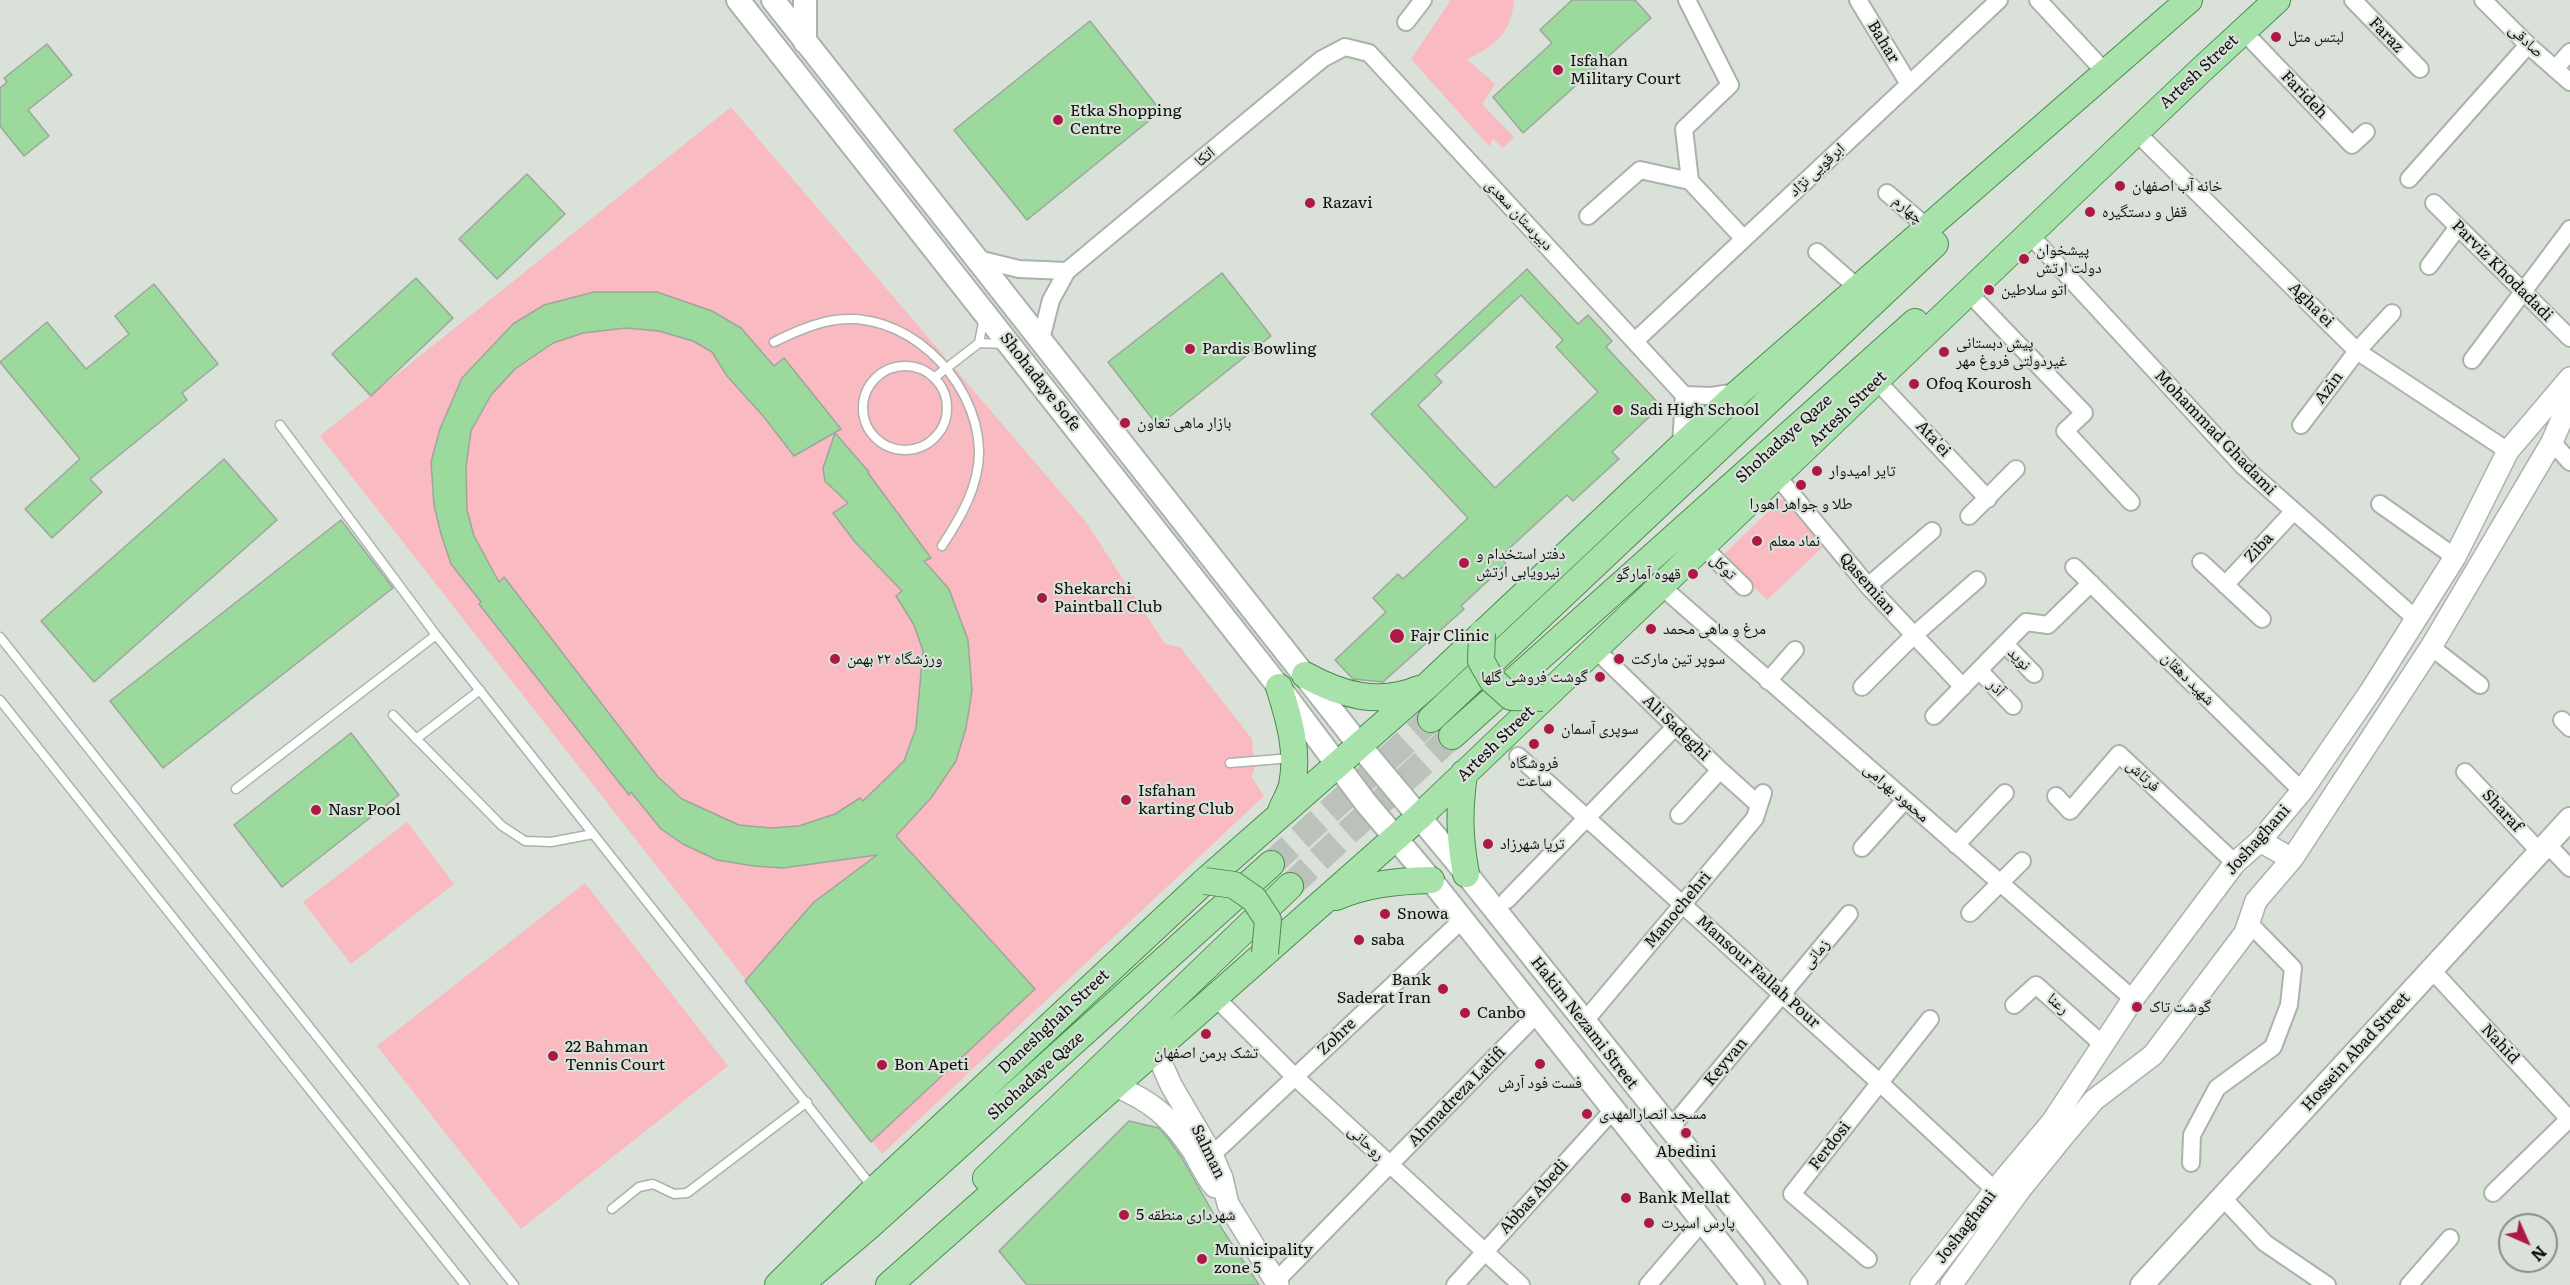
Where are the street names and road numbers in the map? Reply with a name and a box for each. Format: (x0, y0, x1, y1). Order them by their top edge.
street label: Faraz (2365, 13, 2407, 57)
street label: Bahar (1863, 17, 1903, 67)
street label: صادقی (2504, 20, 2548, 62)
street label: Artesh Street (2156, 31, 2242, 113)
street label: Farideh (2277, 67, 2331, 123)
street label: ابرقویی نژاد (1785, 139, 1849, 201)
street label: اتکا (1191, 143, 1219, 171)
street label: دبیرستان سعدی (1481, 175, 1557, 255)
street label: چهارم (1889, 191, 1927, 229)
street label: Parviz Khodadadi (2447, 216, 2557, 326)
street label: Agha'ei (2284, 278, 2338, 332)
street label: Shohadaye Sofe (996, 329, 1084, 435)
street label: Mohammad Ghadami (2150, 366, 2280, 500)
street label: Artesh Street (1805, 367, 1891, 451)
street label: Azin (2311, 368, 2347, 408)
street label: Shohadaye Qaze (1732, 391, 1836, 487)
street label: Ata'ei (1912, 417, 1954, 461)
street label: Ziba (2240, 529, 2278, 567)
street label: Qasemian (1835, 549, 1899, 619)
street label: توکل (1706, 550, 1740, 584)
street label: نوید (2003, 643, 2035, 675)
street label: شهید دهقان (2157, 648, 2219, 710)
street label: آذر (1983, 675, 2009, 701)
street label: Ali Sadeghi (1638, 691, 1714, 765)
street label: Artesh Street (1453, 702, 1539, 786)
street label: فرتاش (2122, 756, 2164, 796)
street label: محمود بهرامی (1859, 759, 1933, 827)
street label: Sharaf (2478, 786, 2526, 836)
street label: Joshaghani (2222, 801, 2294, 879)
street label: Manochehri (1640, 868, 1716, 952)
street label: Mansour Fallah Pour (1692, 911, 1824, 1033)
street label: زمانی (1798, 935, 1834, 973)
street label: Hakim Nezami Street (1526, 953, 1642, 1093)
street label: Daneshghah Street (995, 966, 1113, 1078)
street label: رعنا (2043, 989, 2073, 1019)
street label: Hossein Abad Street (2298, 989, 2414, 1115)
street label: Zohre (1314, 1014, 1360, 1060)
street label: Nahid (2477, 1020, 2523, 1068)
street label: Shohadaye Qaze (984, 1028, 1088, 1124)
street label: Keyvan (1700, 1034, 1752, 1090)
street label: Ahmadreza Latifi (1404, 1043, 1510, 1151)
street label: Ferdosi (1805, 1118, 1855, 1174)
street label: روحانی (1344, 1121, 1388, 1165)
street label: Salman (1187, 1122, 1229, 1182)
street label: Abbas Abedi (1495, 1156, 1573, 1238)
street label: Joshaghani (1931, 1187, 2001, 1267)

